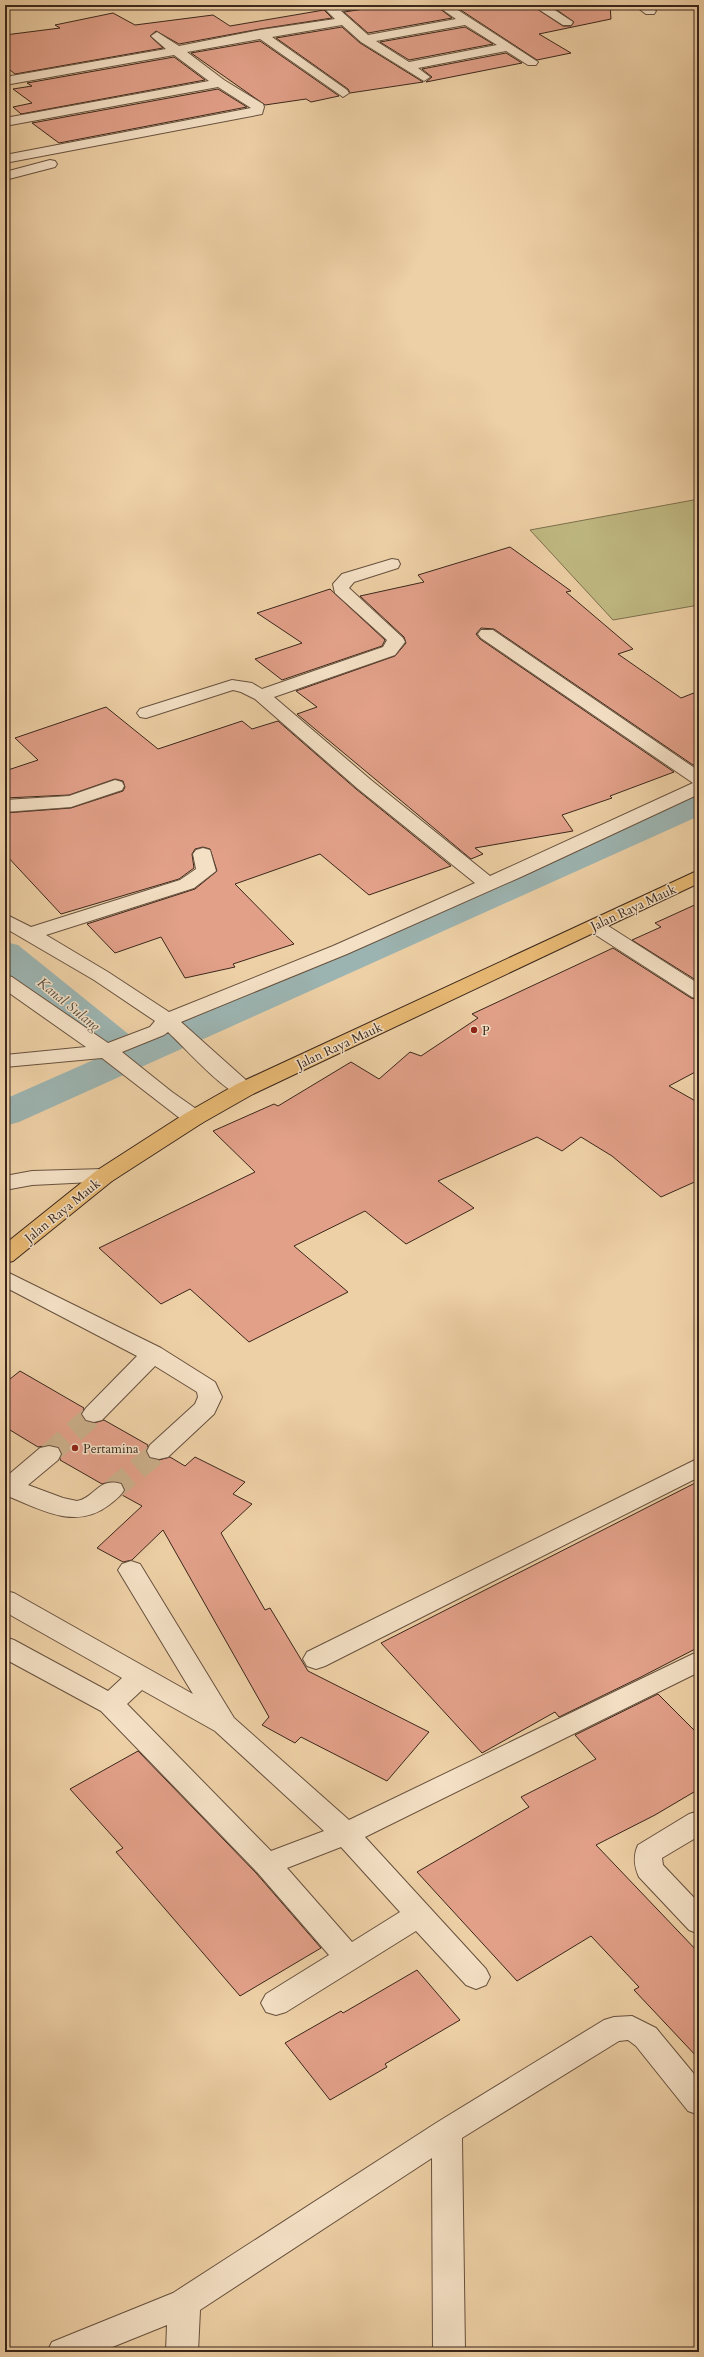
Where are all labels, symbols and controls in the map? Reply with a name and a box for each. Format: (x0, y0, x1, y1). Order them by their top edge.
street label: Jalan Raya Mauk (586, 880, 679, 936)
water label: Kanal Sulang (33, 973, 105, 1036)
street label: Jalan Raya Mauk (292, 1018, 385, 1074)
place label: P (482, 1022, 490, 1040)
marker: P (469, 1025, 479, 1035)
street label: Jalan Raya Mauk (20, 1175, 104, 1248)
place label: Pertamina (83, 1440, 139, 1458)
marker: Pertamina (70, 1443, 80, 1453)

